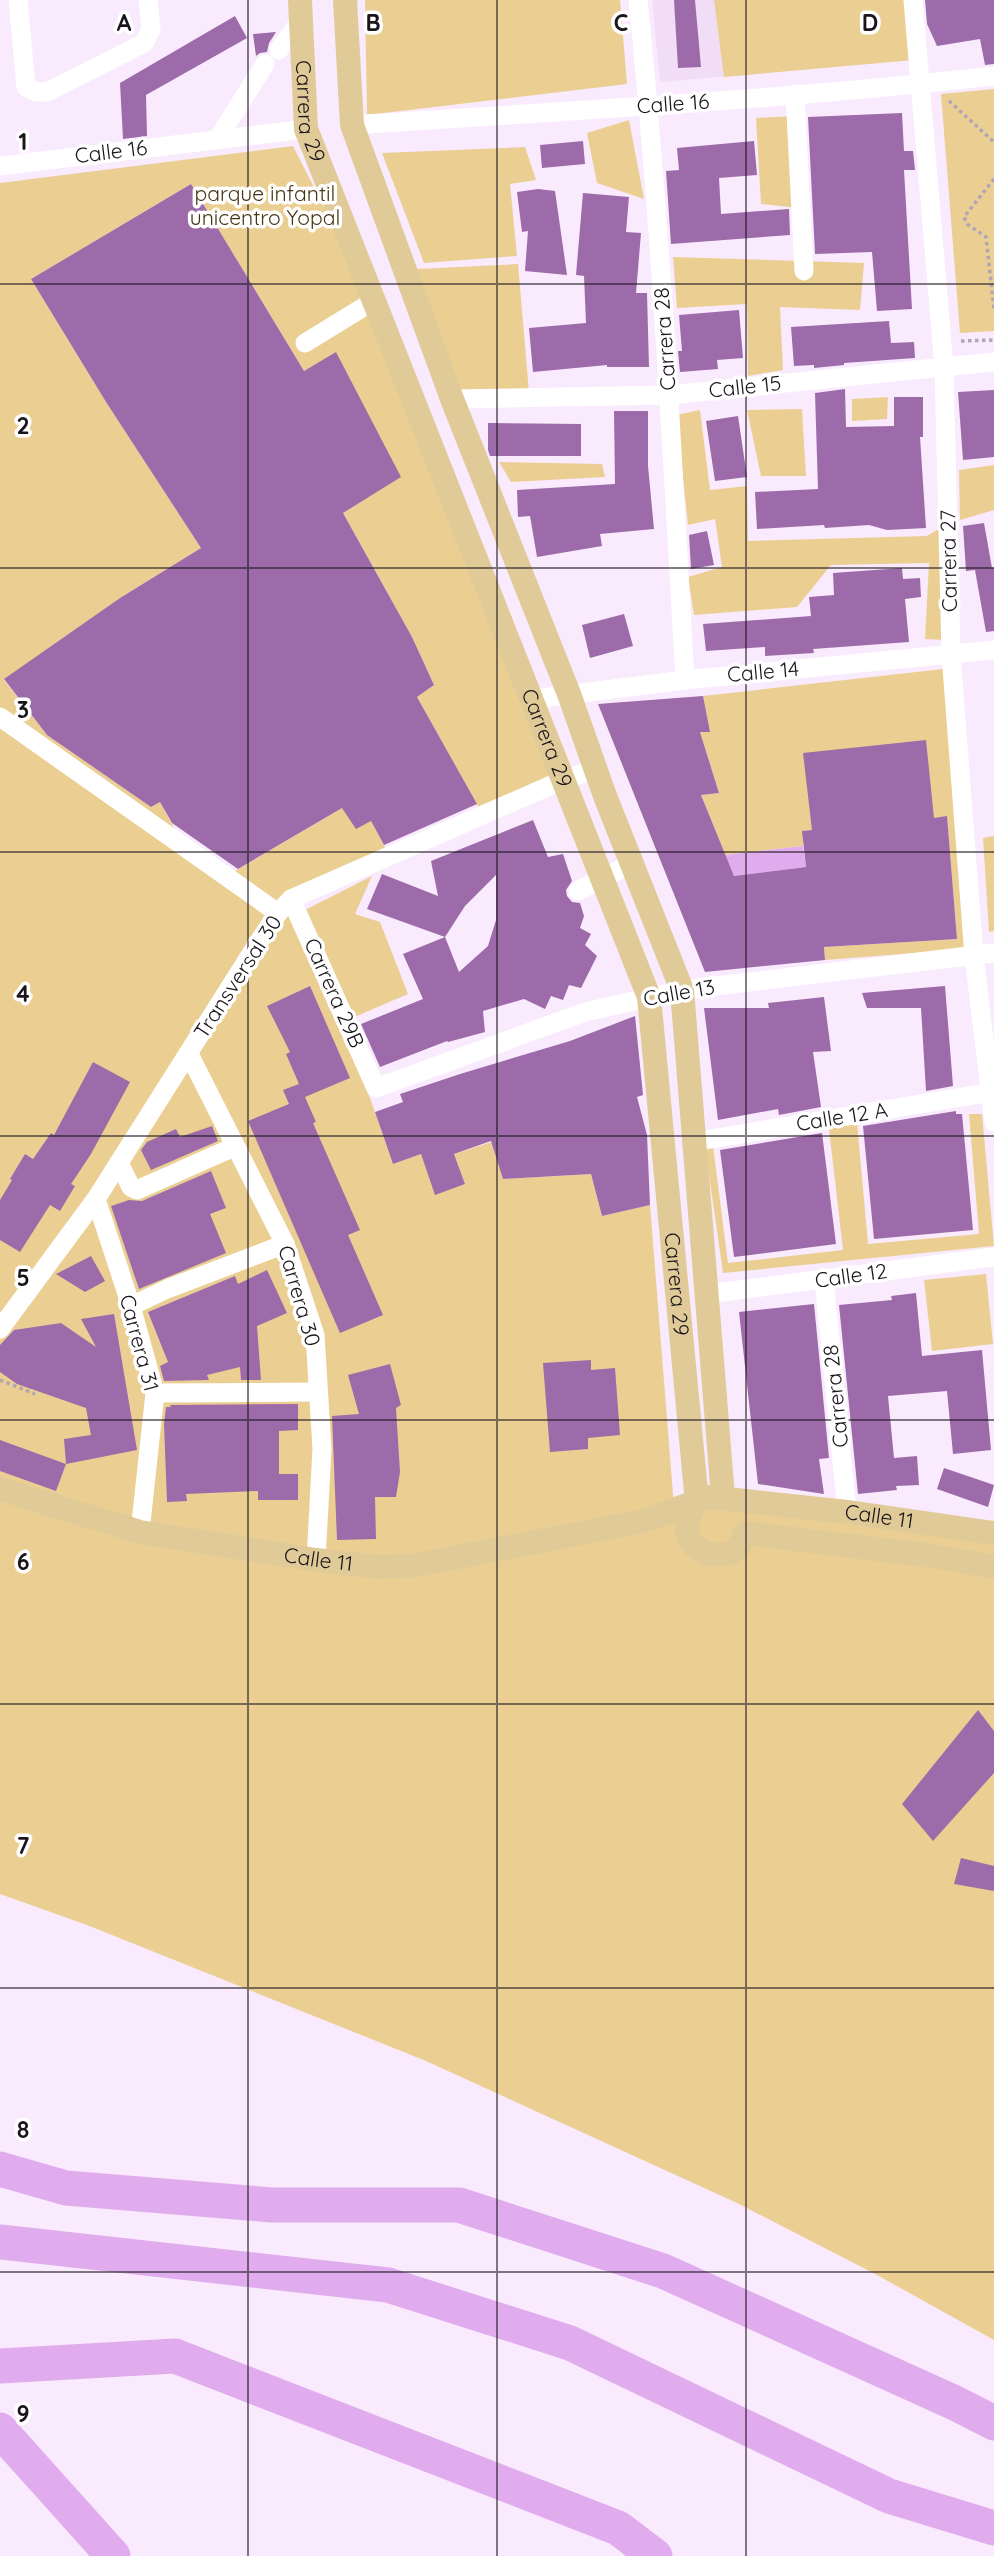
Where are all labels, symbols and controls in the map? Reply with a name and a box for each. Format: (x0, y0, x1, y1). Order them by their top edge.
text: A (117, 8, 132, 37)
text: B (365, 8, 381, 37)
text: C (614, 8, 628, 37)
text: D (862, 8, 878, 37)
street label: Carrera 29 (291, 59, 332, 166)
street label: Calle 16 (636, 88, 710, 119)
text: 1 (19, 127, 27, 156)
street label: Calle 16 (73, 134, 148, 168)
park label: parque infantil unicentro Yopal (190, 180, 340, 230)
street label: Carrera 28 (647, 287, 681, 391)
street label: Calle 15 (707, 369, 782, 403)
text: 2 (16, 411, 30, 440)
street label: Carrera 27 (934, 509, 962, 612)
street label: Calle 14 (726, 655, 800, 687)
street label: Carrera 29 (516, 685, 579, 791)
text: 3 (17, 695, 29, 724)
street label: Transversal 30 (188, 910, 287, 1043)
street label: Carrera 29B (299, 934, 371, 1051)
street label: Calle 13 (641, 973, 717, 1011)
text: 4 (16, 979, 30, 1008)
street label: Calle 12 A (794, 1096, 889, 1136)
street label: Carrera 29 (659, 1231, 695, 1337)
street label: Carrera 30 (273, 1242, 327, 1349)
street label: Calle 12 (813, 1257, 889, 1293)
text: 5 (16, 1263, 30, 1292)
street label: Carrera 31 (115, 1292, 165, 1394)
street label: Carrera 28 (817, 1343, 853, 1449)
street label: Calle 11 (843, 1498, 915, 1533)
street label: Calle 11 (282, 1541, 354, 1576)
text: 6 (17, 1547, 29, 1576)
text: 7 (17, 1831, 30, 1860)
text: 8 (17, 2115, 29, 2144)
text: 9 (16, 2399, 30, 2428)

